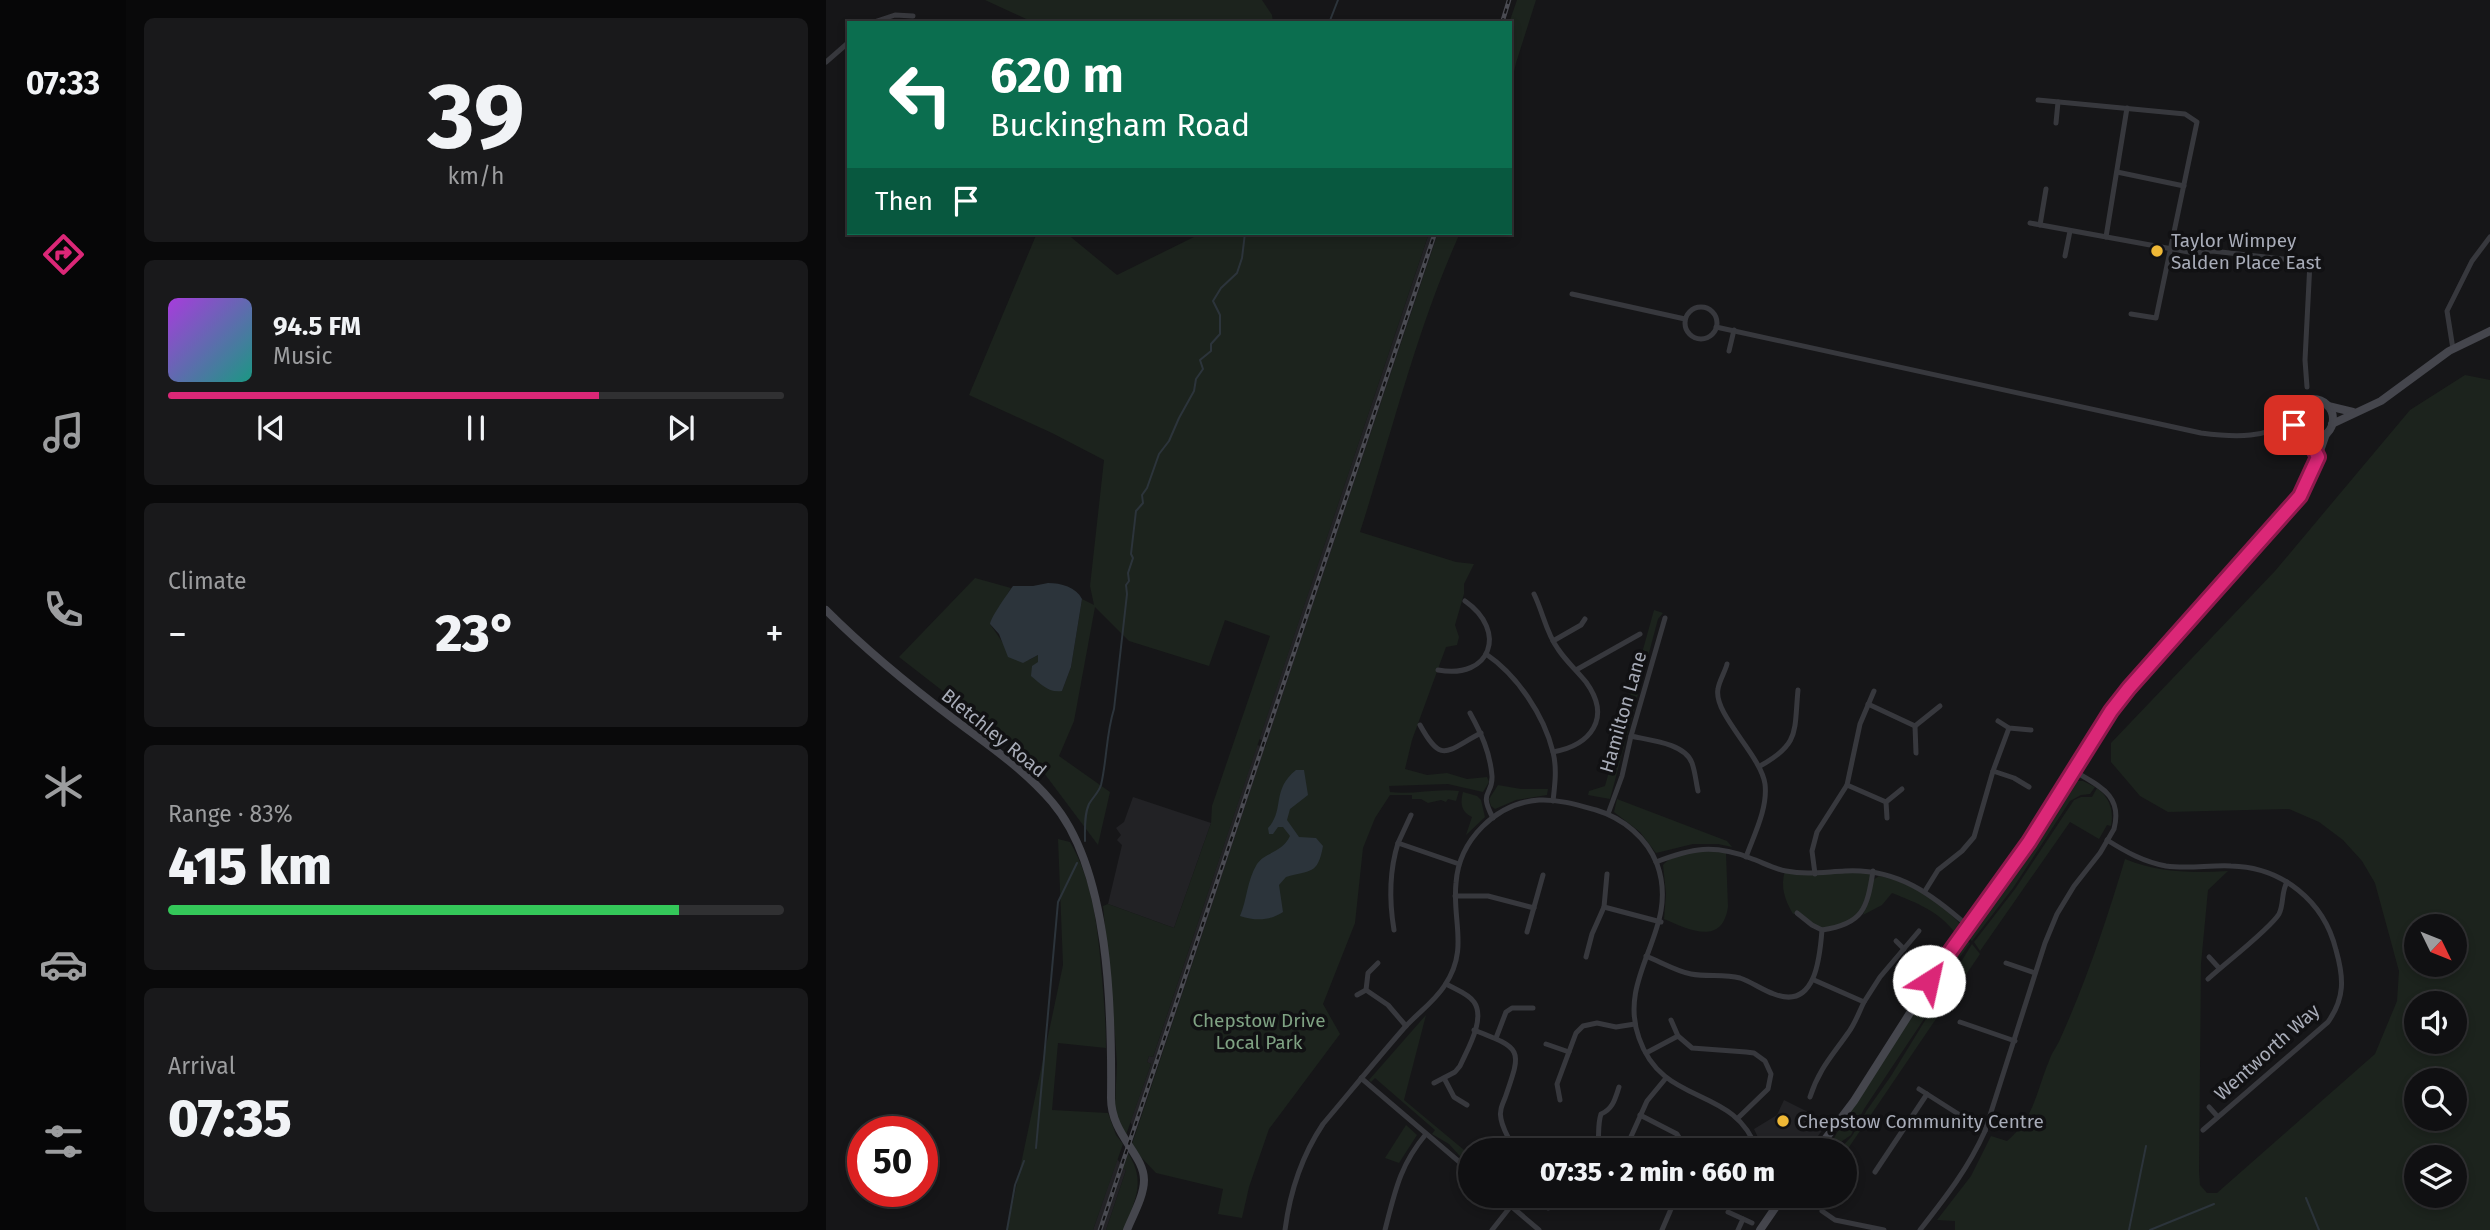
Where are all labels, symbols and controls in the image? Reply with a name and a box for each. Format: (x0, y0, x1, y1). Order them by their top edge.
text: 620 m (990, 46, 1124, 105)
icon: left (875, 49, 966, 140)
text: 39 (427, 62, 525, 171)
text: 07:33 (26, 64, 100, 102)
text: Buckingham Road (990, 106, 1250, 144)
text: km/h (448, 162, 504, 190)
icon: arrive (947, 182, 985, 220)
text: Then (875, 186, 933, 217)
place label: Taylor Wimpey Salden Place East (2171, 229, 2322, 274)
icon: directions (39, 230, 88, 279)
marker: Taylor Wimpey Salden Place East (2149, 243, 2165, 259)
text: 94.5 FM (273, 311, 361, 342)
text: Music (273, 342, 333, 370)
pin (2264, 395, 2324, 455)
icon: arrive (2275, 406, 2313, 444)
icon: music (39, 408, 88, 457)
icon: previous (252, 409, 290, 447)
icon: pause (457, 409, 495, 447)
icon: next (662, 409, 700, 447)
text: Climate (168, 567, 247, 595)
icon: phone (39, 585, 88, 634)
text: 23° (435, 602, 517, 665)
text: − (168, 611, 187, 657)
text: + (765, 611, 784, 657)
street label: Hamilton Lane (1595, 649, 1651, 775)
street label: Bletchley Road (937, 684, 1051, 782)
icon: climate (39, 762, 88, 811)
text: Range · 83% (168, 800, 293, 828)
text: 415 km (168, 835, 332, 898)
north arrow (2404, 914, 2468, 976)
map controls (2404, 914, 2467, 1208)
icon: car (39, 940, 88, 989)
position arrow (1892, 944, 1966, 1018)
button: sound (2404, 991, 2467, 1054)
street label: Wentworth Way (2210, 998, 2325, 1105)
park label: Chepstow Drive Local Park (1193, 1009, 1325, 1054)
text: Arrival (168, 1052, 235, 1080)
button: search (2404, 1068, 2467, 1131)
text: 07:35 (168, 1087, 292, 1150)
place label: Chepstow Community Centre (1797, 1110, 2044, 1133)
marker: Chepstow Community Centre (1775, 1113, 1791, 1129)
speed limit sign: 50 (847, 1116, 938, 1207)
icon: filters (39, 1117, 88, 1166)
button: layers (2404, 1145, 2467, 1208)
text: 07:35 · 2 min · 660 m (1540, 1157, 1775, 1188)

